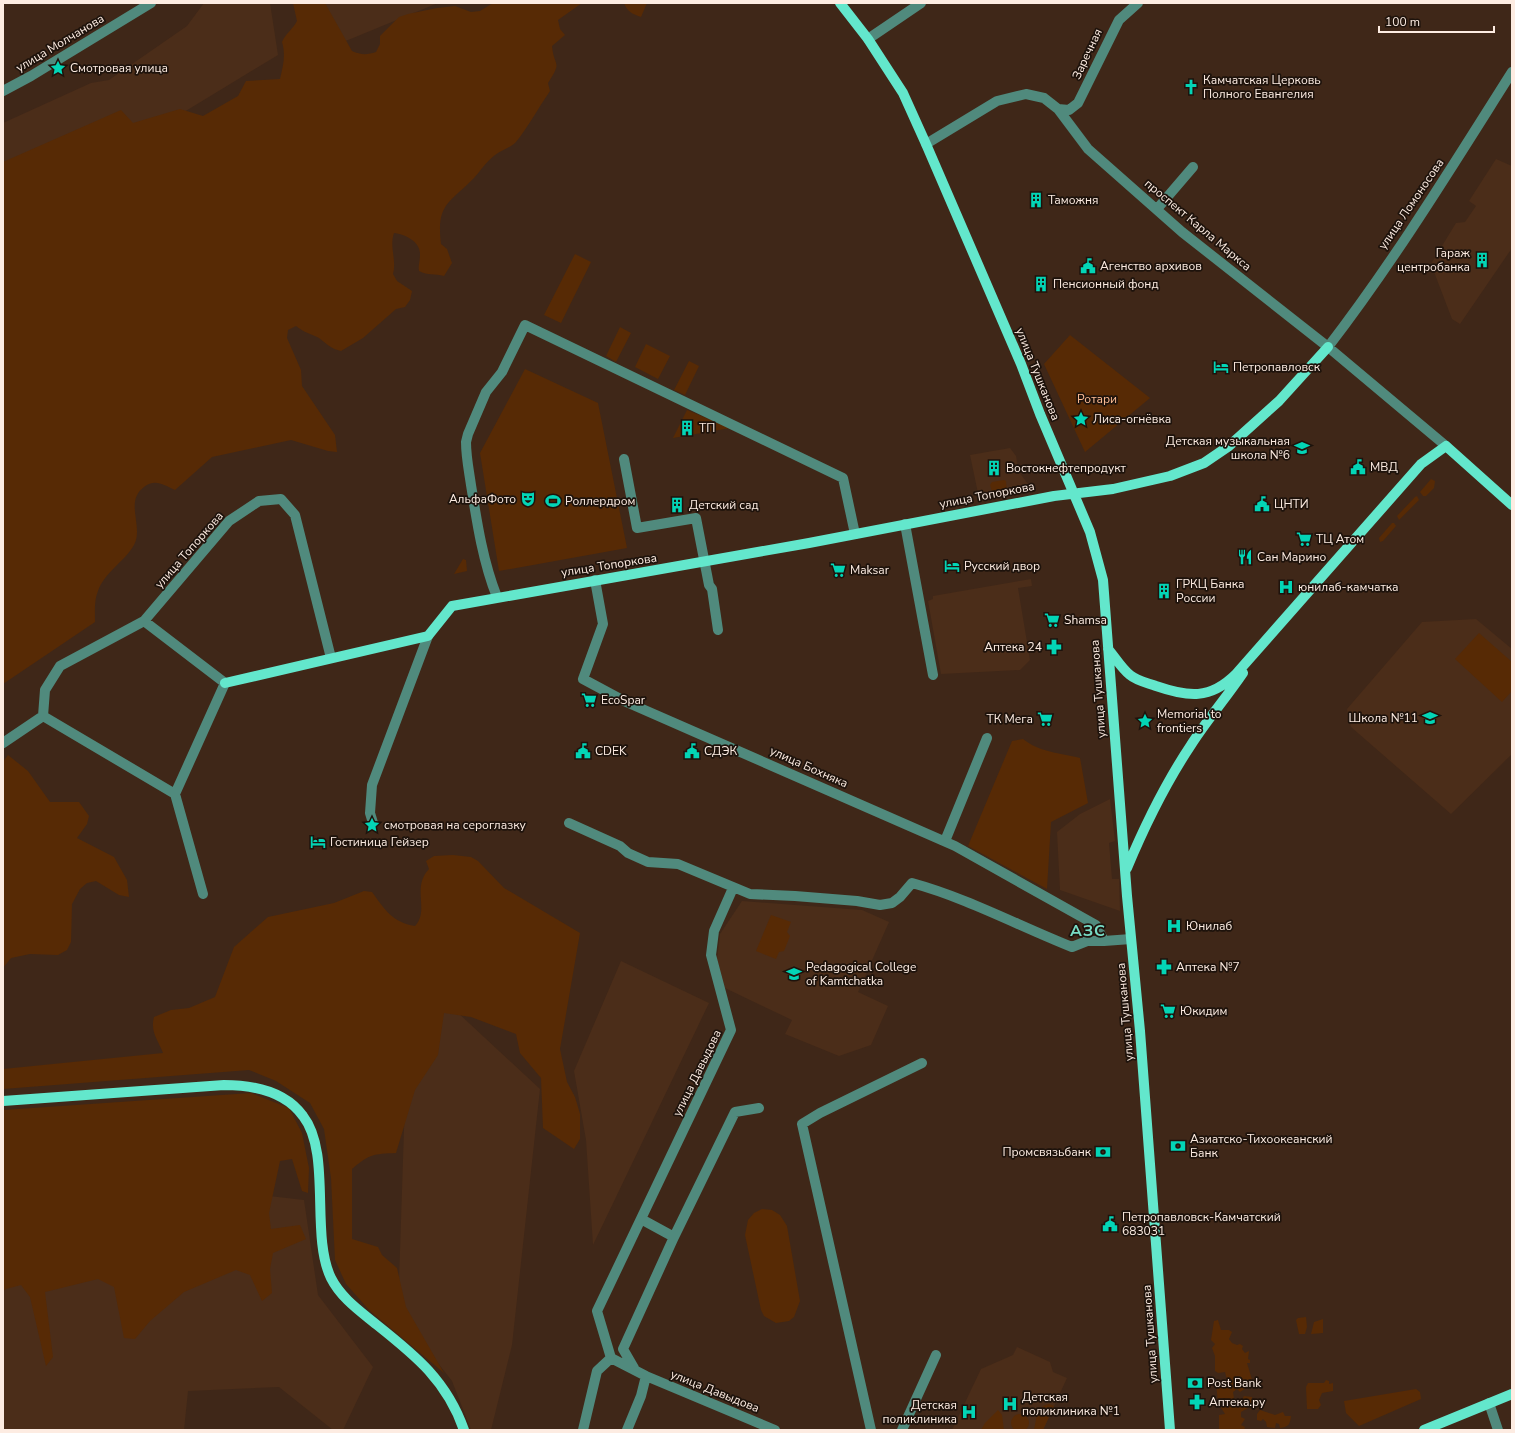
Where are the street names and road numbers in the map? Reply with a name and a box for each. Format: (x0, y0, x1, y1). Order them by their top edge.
street label: улица Молчанова (13, 10, 107, 76)
street label: Заречная (1068, 26, 1106, 82)
street label: улица Ломоносова (1375, 155, 1447, 253)
street label: проспект Карла Маркса (1141, 176, 1255, 274)
street label: улица Тушканова (1012, 325, 1064, 423)
street label: улица Топоркова (938, 478, 1036, 512)
street label: улица Топоркова (151, 508, 227, 592)
street label: улица Топоркова (560, 550, 658, 580)
street label: улица Тушканова (1087, 639, 1109, 739)
street label: улица Бохняка (767, 743, 851, 791)
street label: улица Тушканова (1113, 962, 1137, 1062)
street label: улица Давыдова (669, 1027, 725, 1119)
street label: улица Тушканова (1139, 1284, 1161, 1384)
street label: улица Давыдова (668, 1366, 762, 1416)

